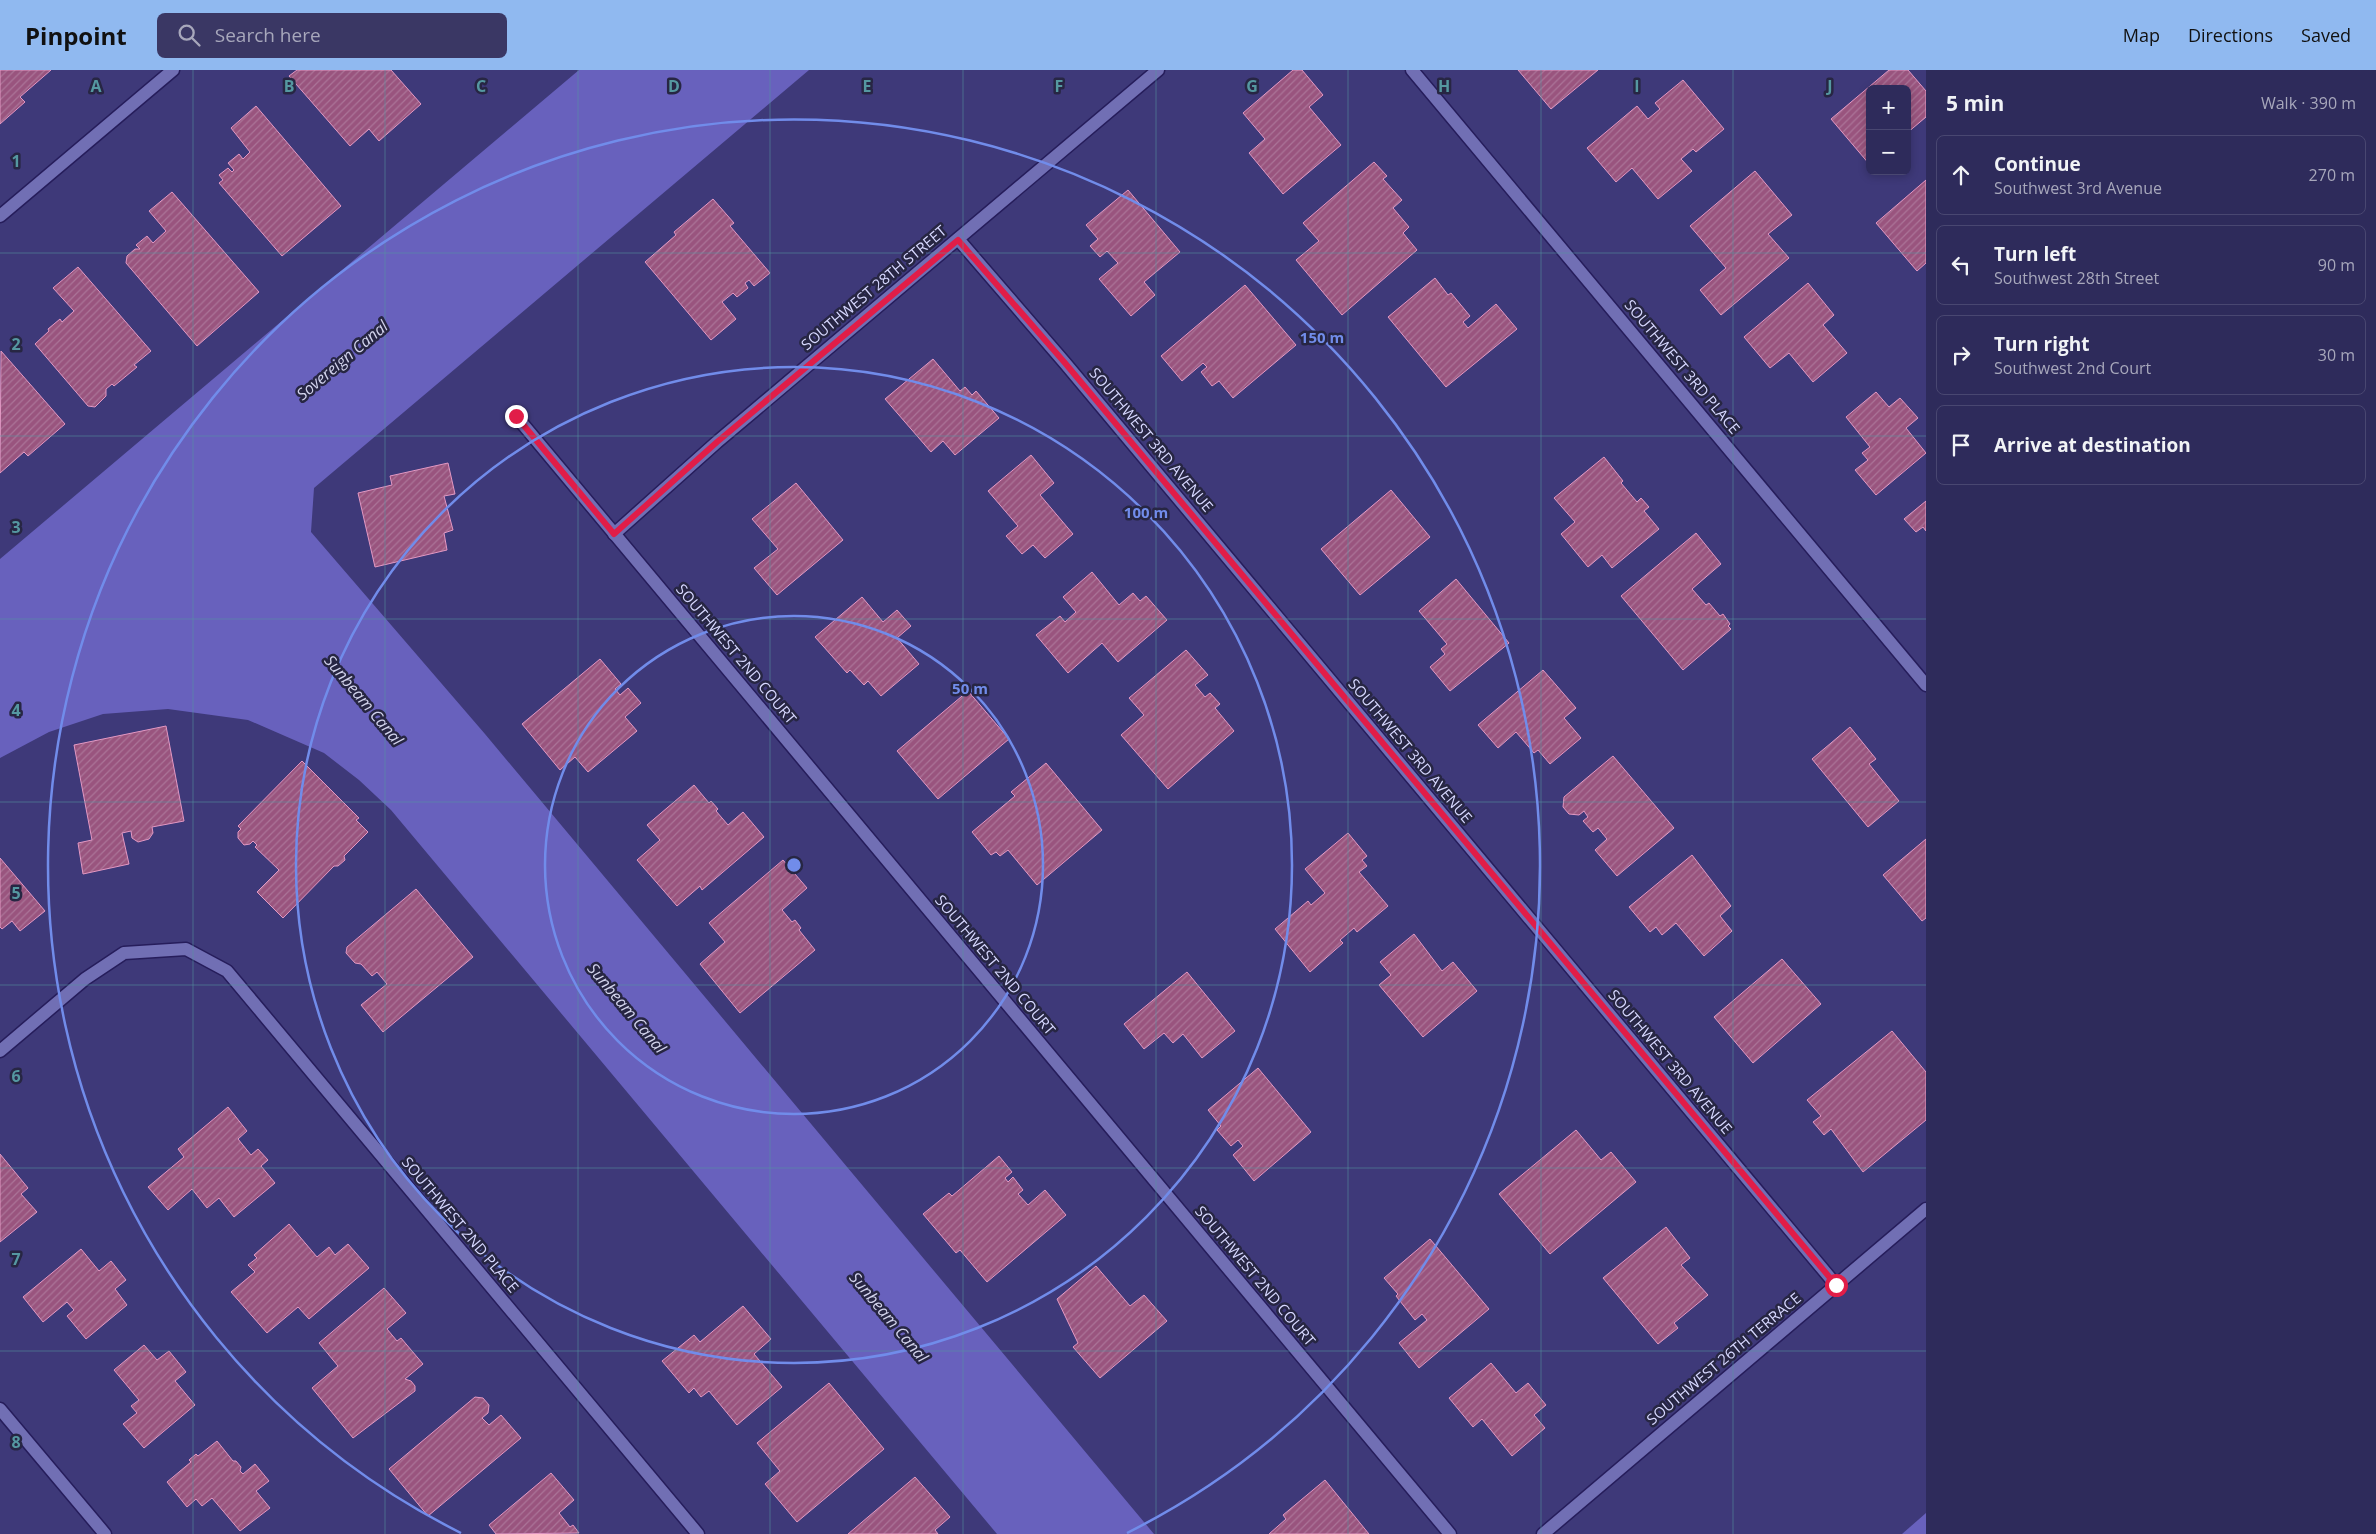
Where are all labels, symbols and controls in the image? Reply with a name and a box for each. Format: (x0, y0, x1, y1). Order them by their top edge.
search box (157, 13, 507, 58)
text: Pinpoint (25, 19, 127, 52)
icon: search (175, 21, 203, 49)
text: Search here (215, 22, 321, 48)
text: Map (2123, 23, 2160, 47)
text: Directions (2188, 23, 2273, 47)
text: Saved (2301, 23, 2351, 47)
text: A (90, 75, 102, 97)
text: B (284, 75, 294, 97)
text: C (476, 75, 486, 97)
text: D (668, 75, 680, 97)
text: E (863, 75, 872, 97)
text: F (1055, 75, 1063, 97)
text: G (1246, 75, 1258, 97)
text: H (1438, 75, 1450, 97)
text: I (1634, 75, 1640, 97)
text: J (1825, 75, 1833, 97)
map controls (1866, 85, 1911, 175)
button: + (1866, 85, 1911, 130)
text: 5 min (1946, 89, 2004, 117)
text: Walk · 390 m (2261, 92, 2356, 114)
button: − (1866, 130, 1911, 175)
text: 1 (11, 150, 21, 172)
text: Continue (1994, 151, 2081, 177)
icon: ahead (1947, 161, 1975, 189)
text: 270 m (2309, 164, 2355, 186)
text: Southwest 3rd Avenue (1994, 177, 2162, 199)
street label: SOUTHWEST 28TH STREET (797, 220, 951, 354)
text: Turn left (1994, 241, 2076, 267)
icon: left (1947, 251, 1975, 279)
text: 90 m (2318, 254, 2355, 276)
text: Southwest 28th Street (1994, 267, 2159, 289)
street label: SOUTHWEST 3RD PLACE (1621, 295, 1745, 438)
water label: Sovereign Canal (292, 315, 393, 405)
text: 150 m (1300, 327, 1344, 347)
text: Turn right (1994, 331, 2089, 357)
text: 2 (11, 333, 21, 355)
icon: right (1947, 341, 1975, 369)
text: 30 m (2318, 344, 2355, 366)
text: Southwest 2nd Court (1994, 357, 2151, 379)
street label: SOUTHWEST 3RD AVENUE (1085, 363, 1218, 516)
route end (505, 405, 528, 428)
icon: arrive (1947, 431, 1975, 459)
text: Arrive at destination (1994, 432, 2191, 458)
text: 100 m (1124, 502, 1168, 522)
text: 3 (11, 516, 21, 538)
street label: SOUTHWEST 2ND COURT (672, 579, 802, 728)
water label: Sunbeam Canal (320, 650, 409, 751)
street label: SOUTHWEST 3RD AVENUE (1344, 674, 1477, 827)
text: 50 m (952, 678, 988, 698)
text: 4 (11, 699, 21, 721)
centre of rings (785, 856, 803, 874)
text: 5 (11, 882, 21, 904)
street label: SOUTHWEST 2ND COURT (931, 890, 1061, 1039)
water label: Sunbeam Canal (583, 958, 672, 1059)
street label: SOUTHWEST 3RD AVENUE (1604, 985, 1737, 1138)
text: 6 (11, 1065, 21, 1087)
street label: SOUTHWEST 2ND PLACE (398, 1152, 524, 1296)
street label: SOUTHWEST 2ND COURT (1191, 1201, 1321, 1350)
text: 7 (11, 1248, 21, 1270)
water label: Sunbeam Canal (845, 1267, 934, 1368)
route start (1825, 1274, 1848, 1297)
street label: SOUTHWEST 26TH TERRACE (1642, 1288, 1805, 1429)
text: 8 (11, 1431, 21, 1453)

